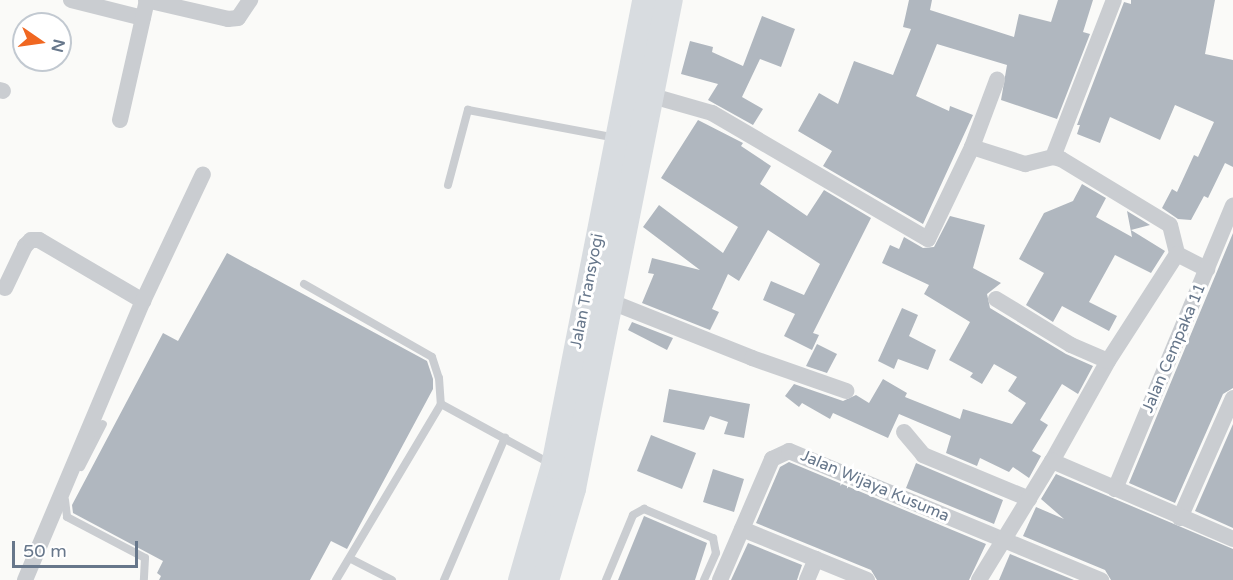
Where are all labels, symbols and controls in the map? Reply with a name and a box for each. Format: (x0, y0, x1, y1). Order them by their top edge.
north arrow (12, 12, 72, 72)
text: N (46, 37, 69, 54)
street label: Jalan Transyogi (566, 232, 608, 350)
street label: Jalan Cempaka 11 (1138, 280, 1210, 416)
street label: Jalan Wijaya Kusuma (798, 446, 952, 526)
scale bar (15, 529, 141, 567)
text: 50 m (23, 540, 67, 562)

